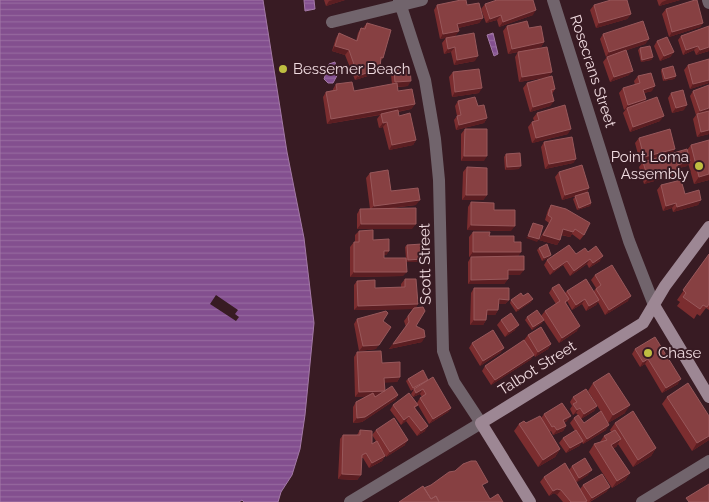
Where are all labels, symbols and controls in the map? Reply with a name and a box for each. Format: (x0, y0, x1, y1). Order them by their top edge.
street label: Rosecrans Street (566, 12, 620, 130)
place label: Bessemer Beach (293, 60, 410, 78)
marker: Bessemer Beach (277, 63, 289, 75)
place label: Point Loma Assembly (611, 148, 689, 183)
marker: Point Loma Assembly (693, 160, 705, 172)
street label: Scott Street (415, 223, 435, 305)
street label: Talbot Street (495, 337, 579, 399)
place label: Chase (658, 344, 701, 362)
marker: Chase (642, 347, 654, 359)

